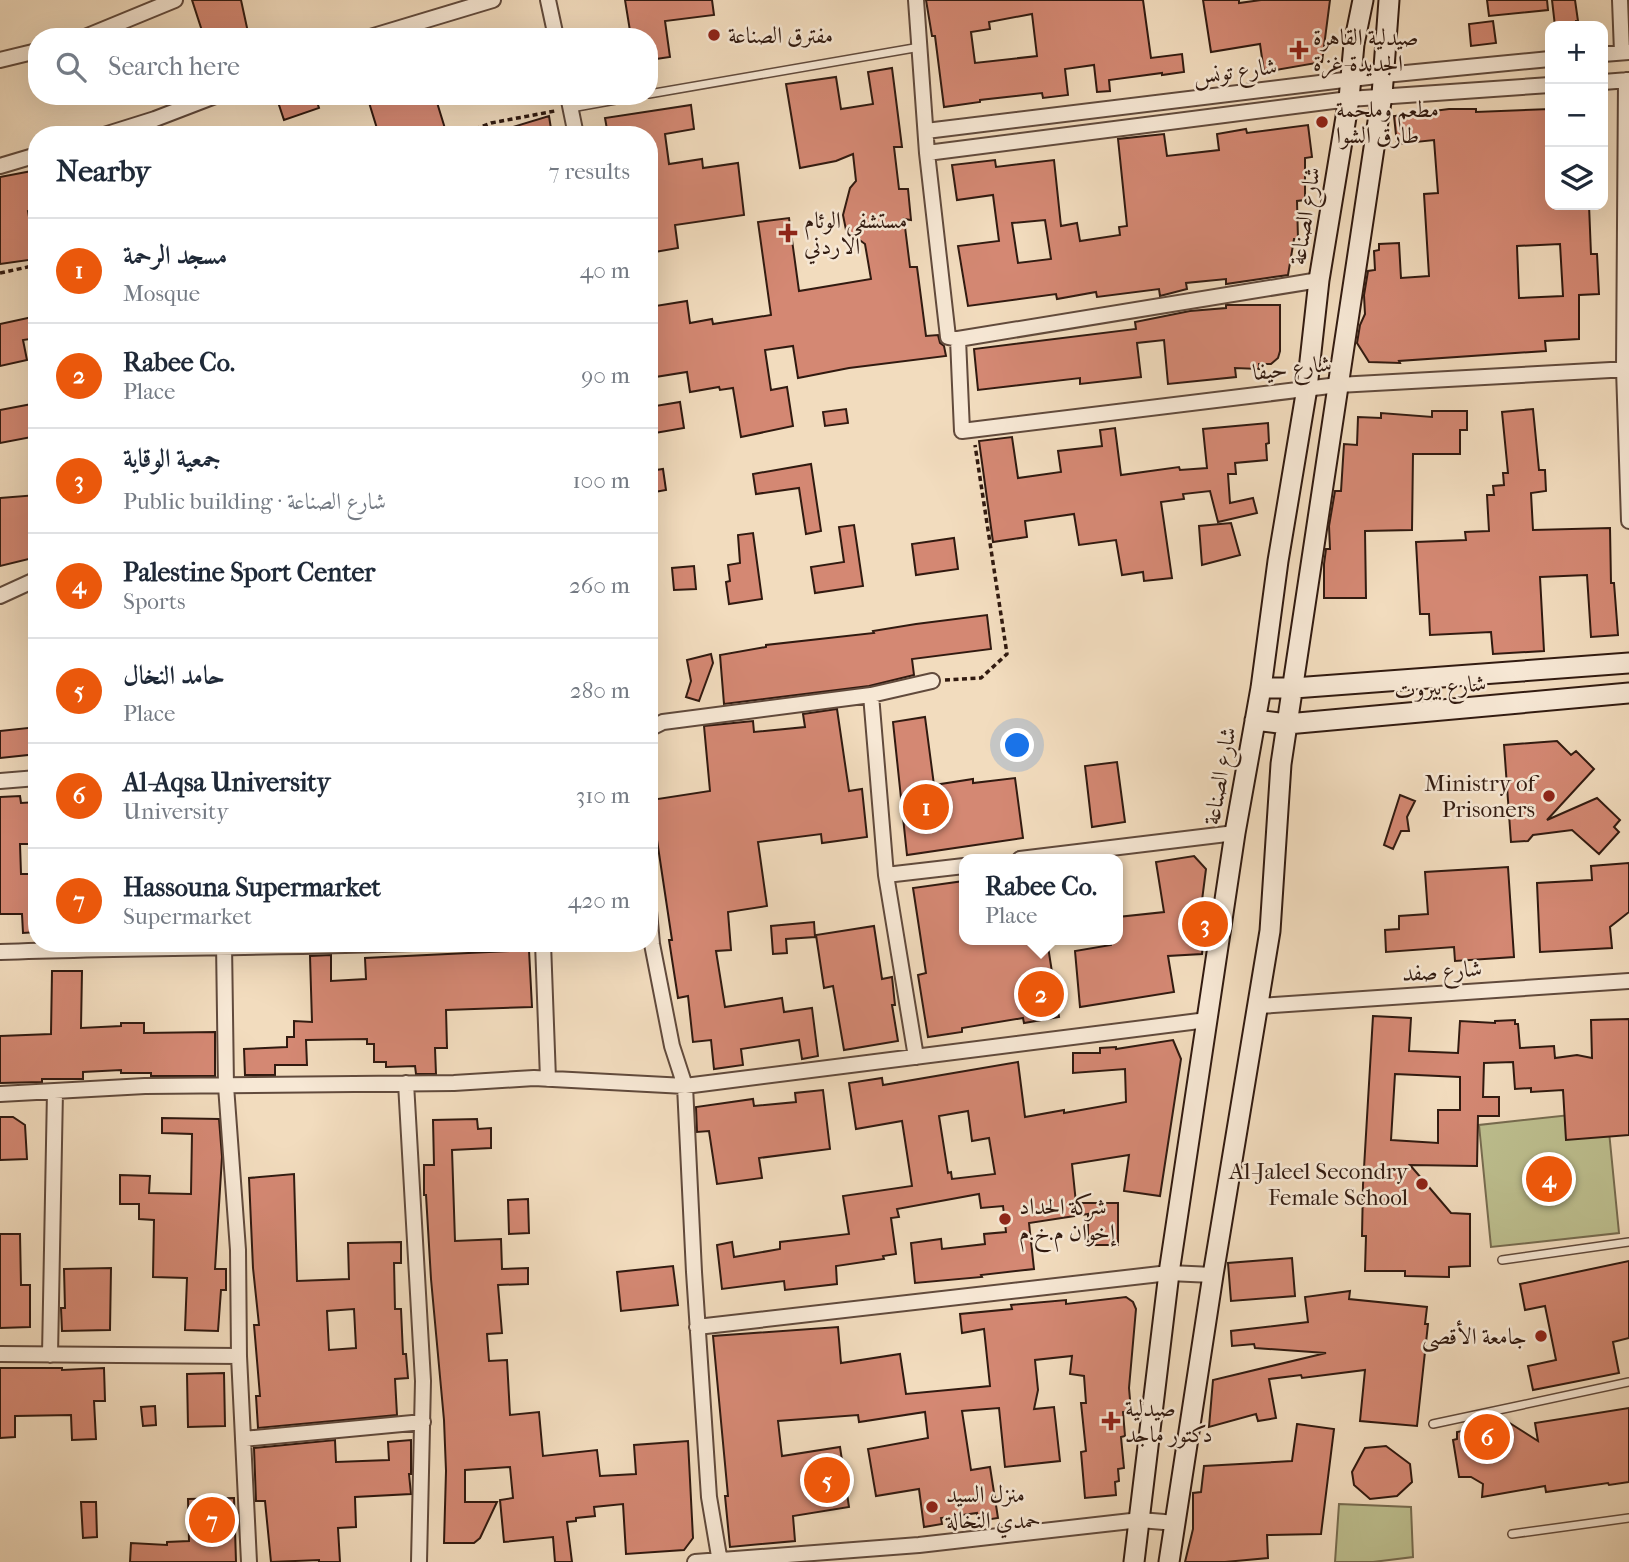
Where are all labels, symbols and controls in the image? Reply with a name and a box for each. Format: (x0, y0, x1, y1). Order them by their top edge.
map controls (1545, 21, 1608, 210)
button: + (1545, 21, 1608, 84)
place label: مفترق الصناعة (728, 22, 833, 49)
place label: صيدلية القاهرة الجديدة-غزة (1313, 24, 1419, 79)
marker: مفترق الصناعة (706, 27, 722, 43)
search box (28, 28, 658, 105)
marker: صيدلية القاهرة الجديدة-غزة (1291, 42, 1307, 58)
icon: search (52, 48, 90, 86)
text: Search here (108, 51, 240, 82)
street label: شارع تونس (1192, 52, 1279, 95)
button: − (1545, 84, 1608, 147)
place label: مطعم وملحمة طارق الشوا (1336, 96, 1439, 150)
marker: مطعم وملحمة طارق الشوا (1314, 114, 1330, 130)
button: layers (1545, 147, 1608, 210)
text: Nearby (56, 154, 151, 189)
text: 7 results (549, 158, 630, 185)
street label: شارع الصناعة (1284, 165, 1332, 268)
place label: مستشفى الوئام الاردني (804, 207, 907, 265)
marker: مستشفى الوئام الاردني (778, 223, 798, 243)
text: مسجد الرحمة (123, 240, 227, 271)
text: 1 (75, 257, 83, 284)
text: 40 m (580, 257, 630, 284)
text: Mosque (123, 280, 200, 307)
text: Rabee Co. (123, 347, 235, 378)
street label: شارع حيفا (1251, 350, 1334, 392)
text: 2 (73, 362, 85, 389)
text: 90 m (581, 362, 630, 389)
text: Place (123, 378, 175, 405)
text: جمعية الوقاية (123, 443, 221, 474)
text: 3 (74, 467, 84, 494)
text: 100 m (572, 467, 630, 494)
text: Public building · شارع الصناعة (123, 488, 386, 515)
text: Palestine Sport Center (123, 557, 375, 588)
text: 4 (72, 572, 86, 599)
text: 260 m (569, 572, 630, 599)
text: Sports (123, 588, 185, 615)
text: حامد النخال (123, 660, 225, 691)
street label: شارع بيروت (1393, 670, 1488, 710)
text: 5 (74, 677, 84, 704)
text: 280 m (570, 677, 630, 704)
text: Place (123, 700, 175, 727)
street label: شارع الصناعة (1198, 725, 1248, 828)
your location (1000, 728, 1034, 762)
text: Al-Aqsa University (123, 767, 330, 798)
place label: Ministry of Prisoners (1424, 770, 1539, 823)
pin: 1 (903, 781, 949, 833)
text: 6 (73, 782, 85, 809)
text: 310 m (576, 782, 630, 809)
marker: Ministry of Prisoners (1541, 788, 1557, 804)
text: University (123, 798, 228, 825)
popup (959, 854, 1123, 945)
text: Rabee Co. (985, 871, 1097, 902)
text: Hassouna Supermarket (123, 872, 381, 903)
text: 7 (73, 887, 85, 914)
text: 420 m (568, 887, 630, 914)
pin: 3 (1182, 898, 1228, 950)
text: Place (985, 902, 1037, 929)
text: Supermarket (123, 903, 252, 930)
street label: شارع صفد (1401, 955, 1483, 993)
pin: 2 (1018, 968, 1064, 1020)
pin: 4 (1526, 1153, 1572, 1205)
place label: Al-Jaleel Secondry Female School (1228, 1158, 1409, 1211)
marker: Al-Jaleel Secondry Female School (1414, 1176, 1430, 1192)
place label: شركة الحداد إخوان م.خ.م (1019, 1192, 1117, 1253)
marker: شركة الحداد إخوان م.خ.م (997, 1211, 1013, 1227)
place label: جامعة الأقصى (1422, 1320, 1527, 1353)
marker: جامعة الأقصى (1533, 1328, 1549, 1344)
place label: صيدلية دكتور ماجد (1125, 1395, 1213, 1449)
pin: 6 (1464, 1411, 1510, 1463)
marker: صيدلية دكتور ماجد (1103, 1413, 1119, 1429)
pin: 5 (804, 1454, 850, 1506)
place label: منزل السيد حمدي النخالة (945, 1481, 1041, 1539)
pin: 7 (189, 1494, 235, 1546)
marker: منزل السيد حمدي النخالة (924, 1499, 940, 1515)

